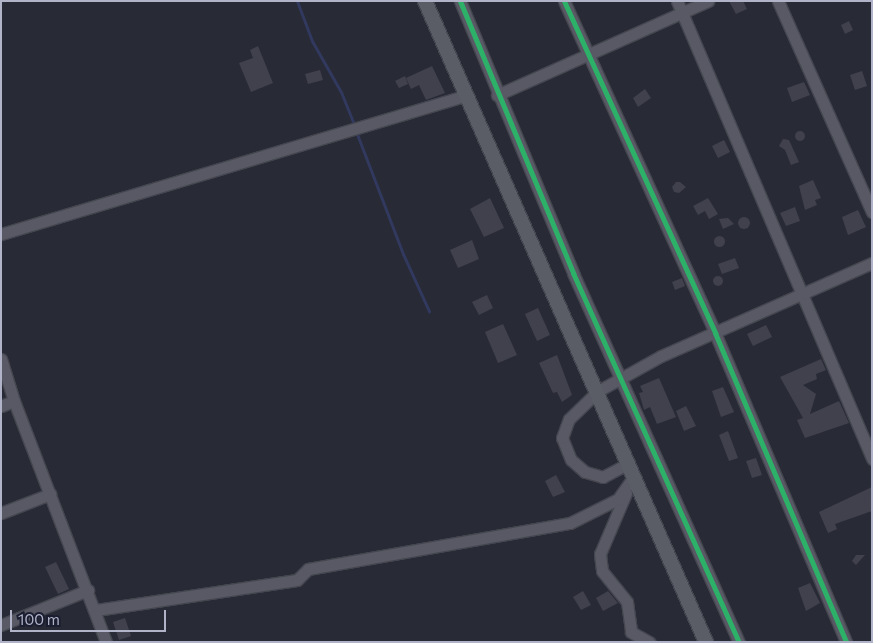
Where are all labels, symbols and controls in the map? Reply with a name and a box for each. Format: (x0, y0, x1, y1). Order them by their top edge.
scale bar (12, 600, 169, 632)
text: 100 m (18, 610, 60, 628)

